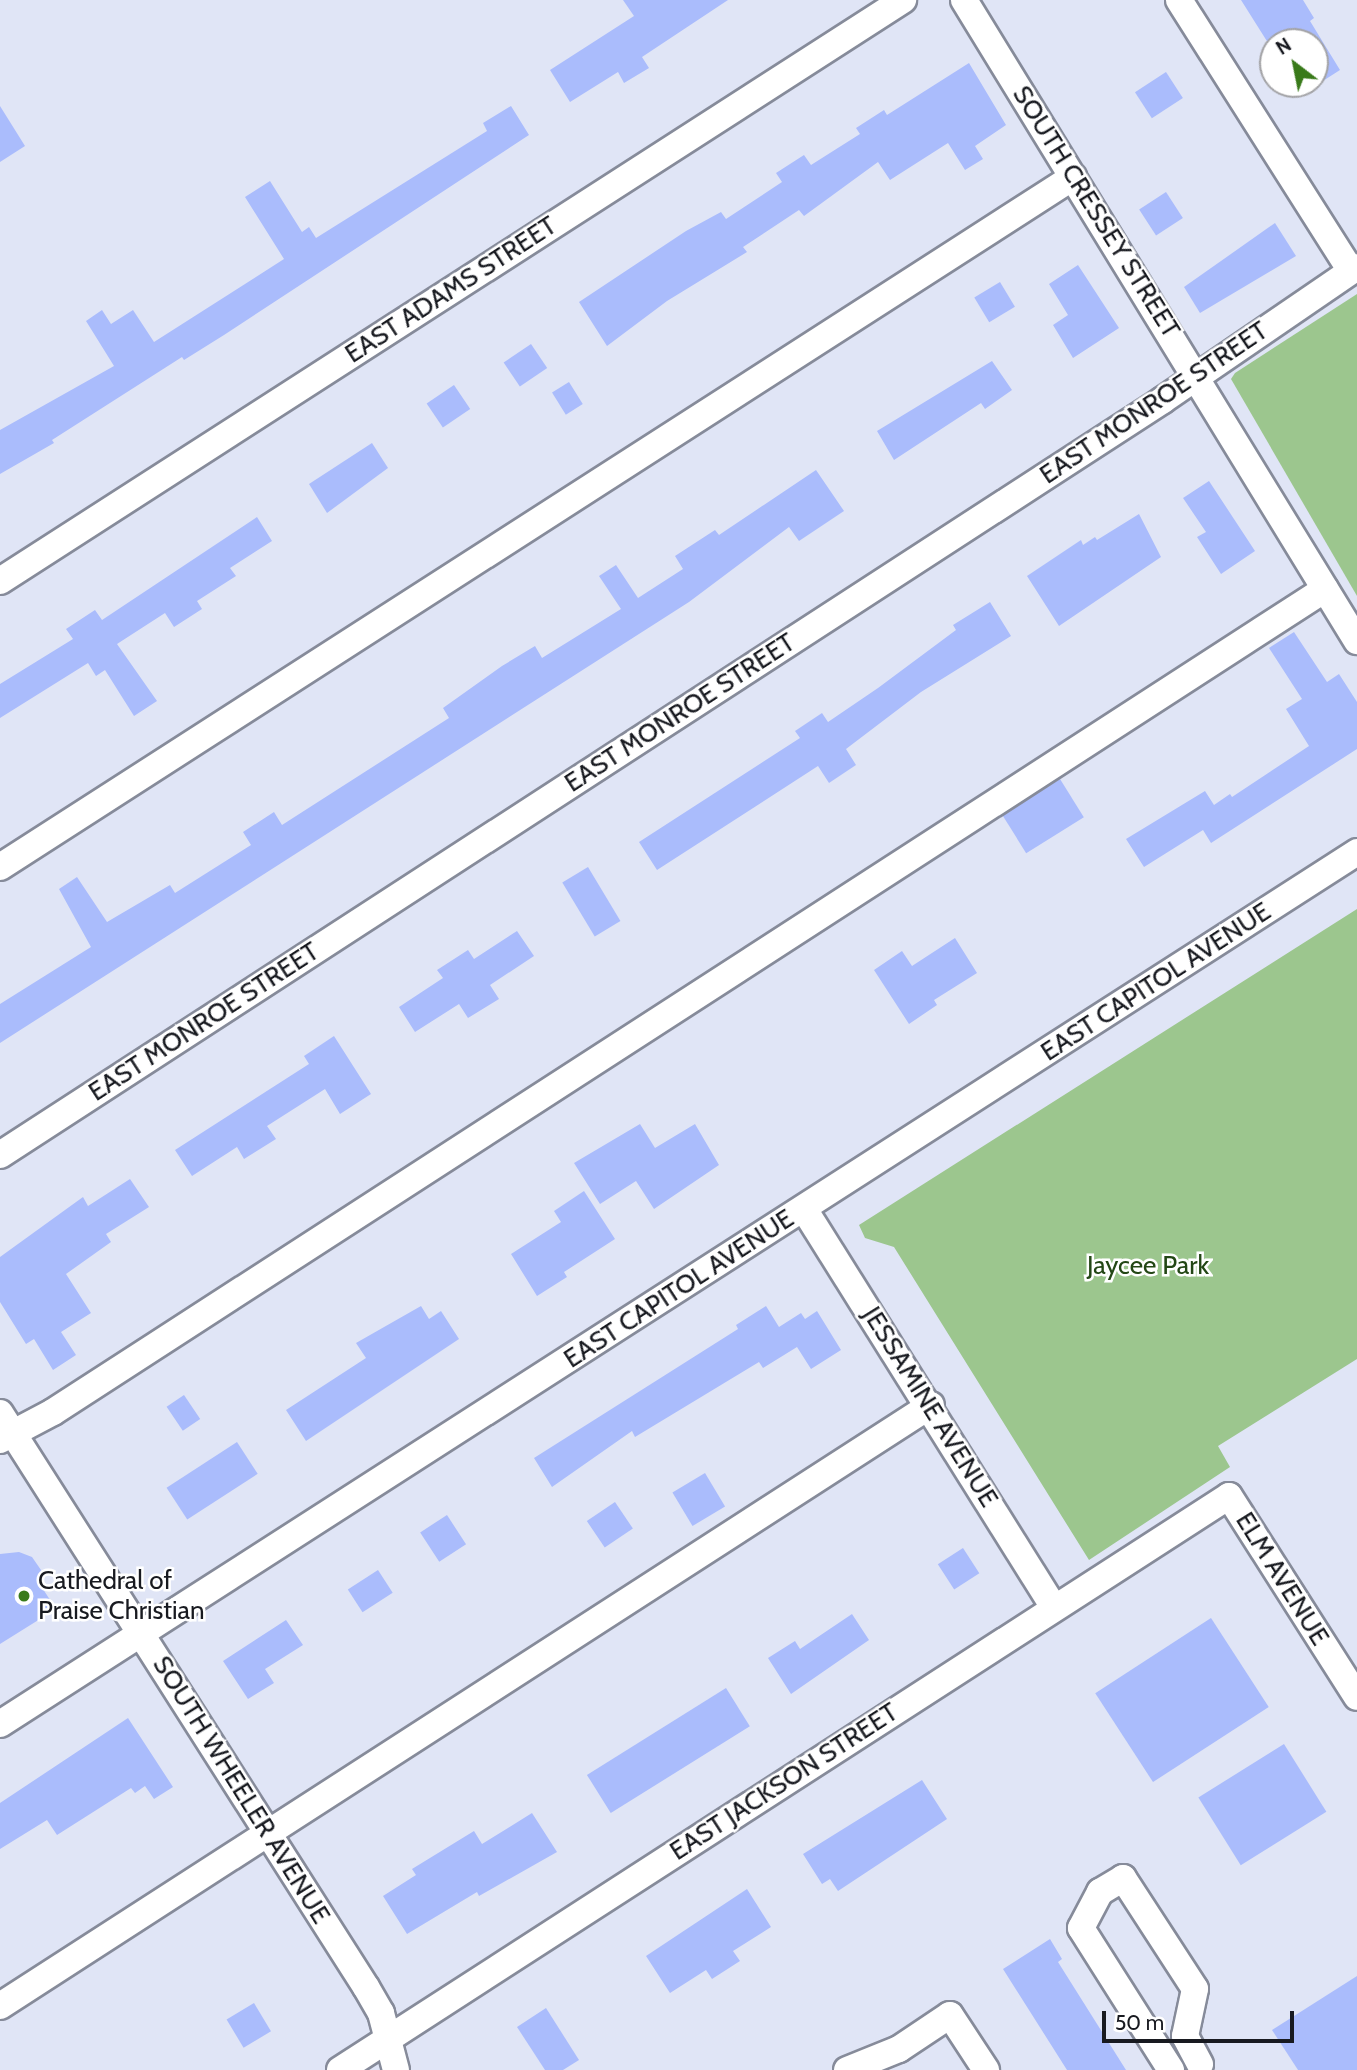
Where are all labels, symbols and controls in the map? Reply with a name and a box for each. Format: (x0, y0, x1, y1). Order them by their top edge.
north arrow (1259, 28, 1329, 98)
text: N (1272, 33, 1295, 60)
street label: SOUTH CRESSEY STREET (1006, 80, 1186, 344)
street label: EAST ADAMS STREET (340, 210, 562, 370)
street label: EAST MONROE STREET (1034, 315, 1274, 491)
street label: EAST MONROE STREET (559, 627, 801, 799)
street label: EAST CAPITOL AVENUE (1035, 896, 1277, 1068)
street label: EAST MONROE STREET (83, 936, 325, 1108)
street label: EAST CAPITOL AVENUE (558, 1203, 800, 1375)
park label: Jaycee Park (1087, 1250, 1209, 1282)
street label: JESSAMINE AVENUE (856, 1301, 1004, 1513)
street label: ELM AVENUE (1229, 1507, 1335, 1651)
place label: Cathedral of Praise Christian (38, 1565, 205, 1626)
marker: Cathedral of Praise Christian (16, 1588, 32, 1604)
street label: SOUTH WHEELER AVENUE (146, 1651, 336, 1929)
street label: EAST JACKSON STREET (664, 1697, 904, 1867)
scale bar (1105, 1996, 1298, 2040)
text: 50 m (1115, 2010, 1164, 2035)

